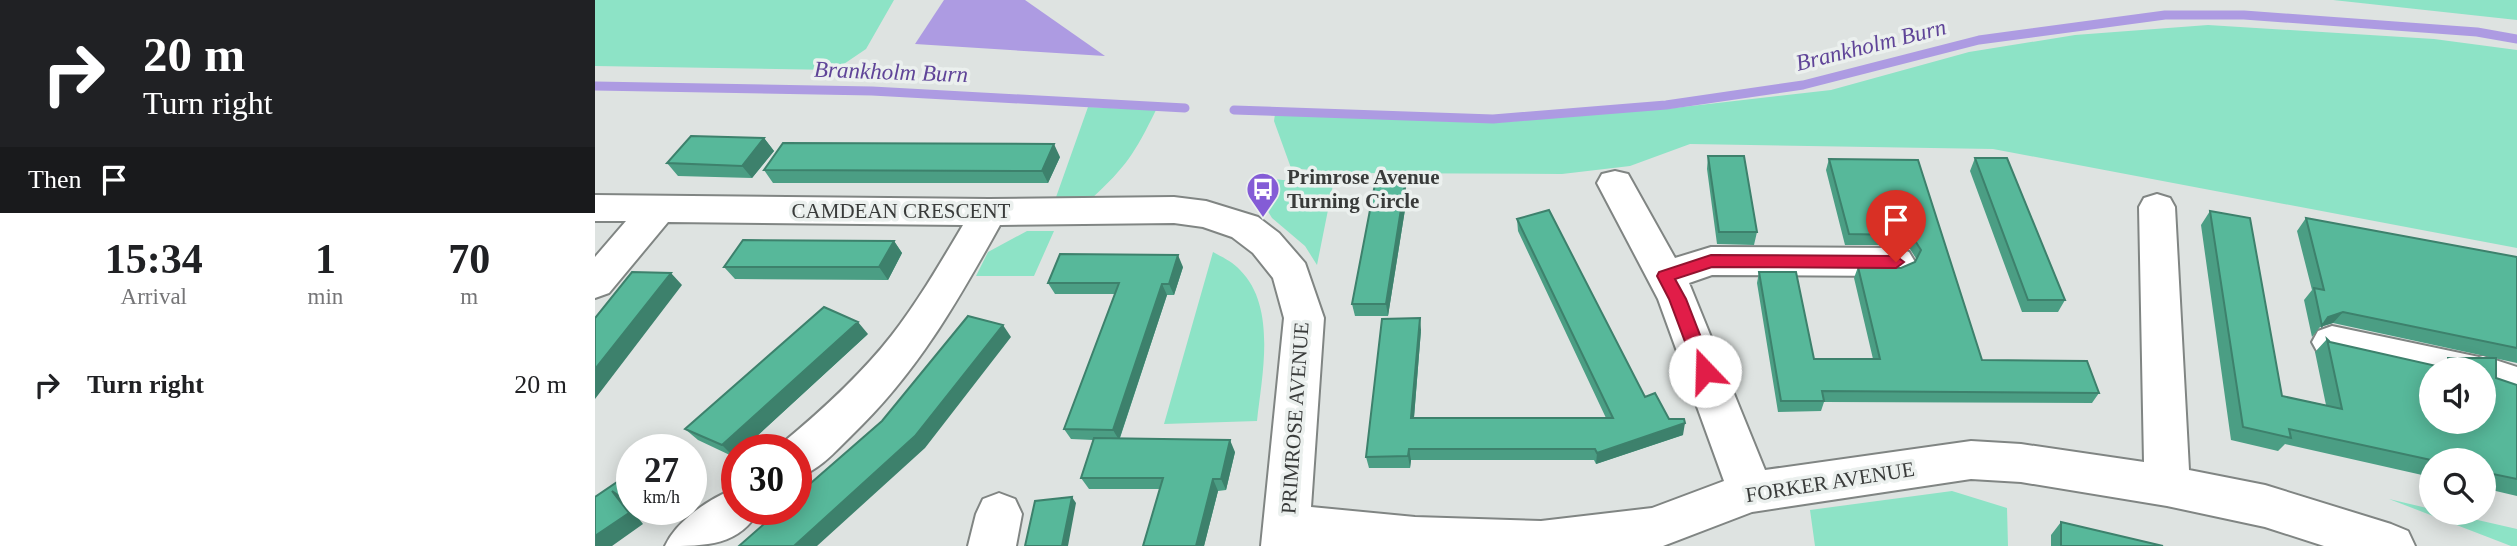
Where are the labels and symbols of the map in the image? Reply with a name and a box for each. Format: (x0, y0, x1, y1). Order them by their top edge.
water label: Brankholm Burn (1793, 14, 1949, 76)
water label: Brankholm Burn (814, 57, 968, 87)
place label: Primrose Avenue Turning Circle (1287, 165, 1440, 213)
bus stop icon: Primrose Avenue Turning Circle (1244, 170, 1282, 219)
pin (1866, 190, 1926, 262)
street label: CAMDEAN CRESCENT (792, 199, 1011, 223)
street label: PRIMROSE AVENUE (1276, 321, 1314, 515)
position arrow (1668, 334, 1742, 408)
speed limit sign: 30 (721, 434, 812, 525)
street label: FORKER AVENUE (1744, 457, 1916, 507)

